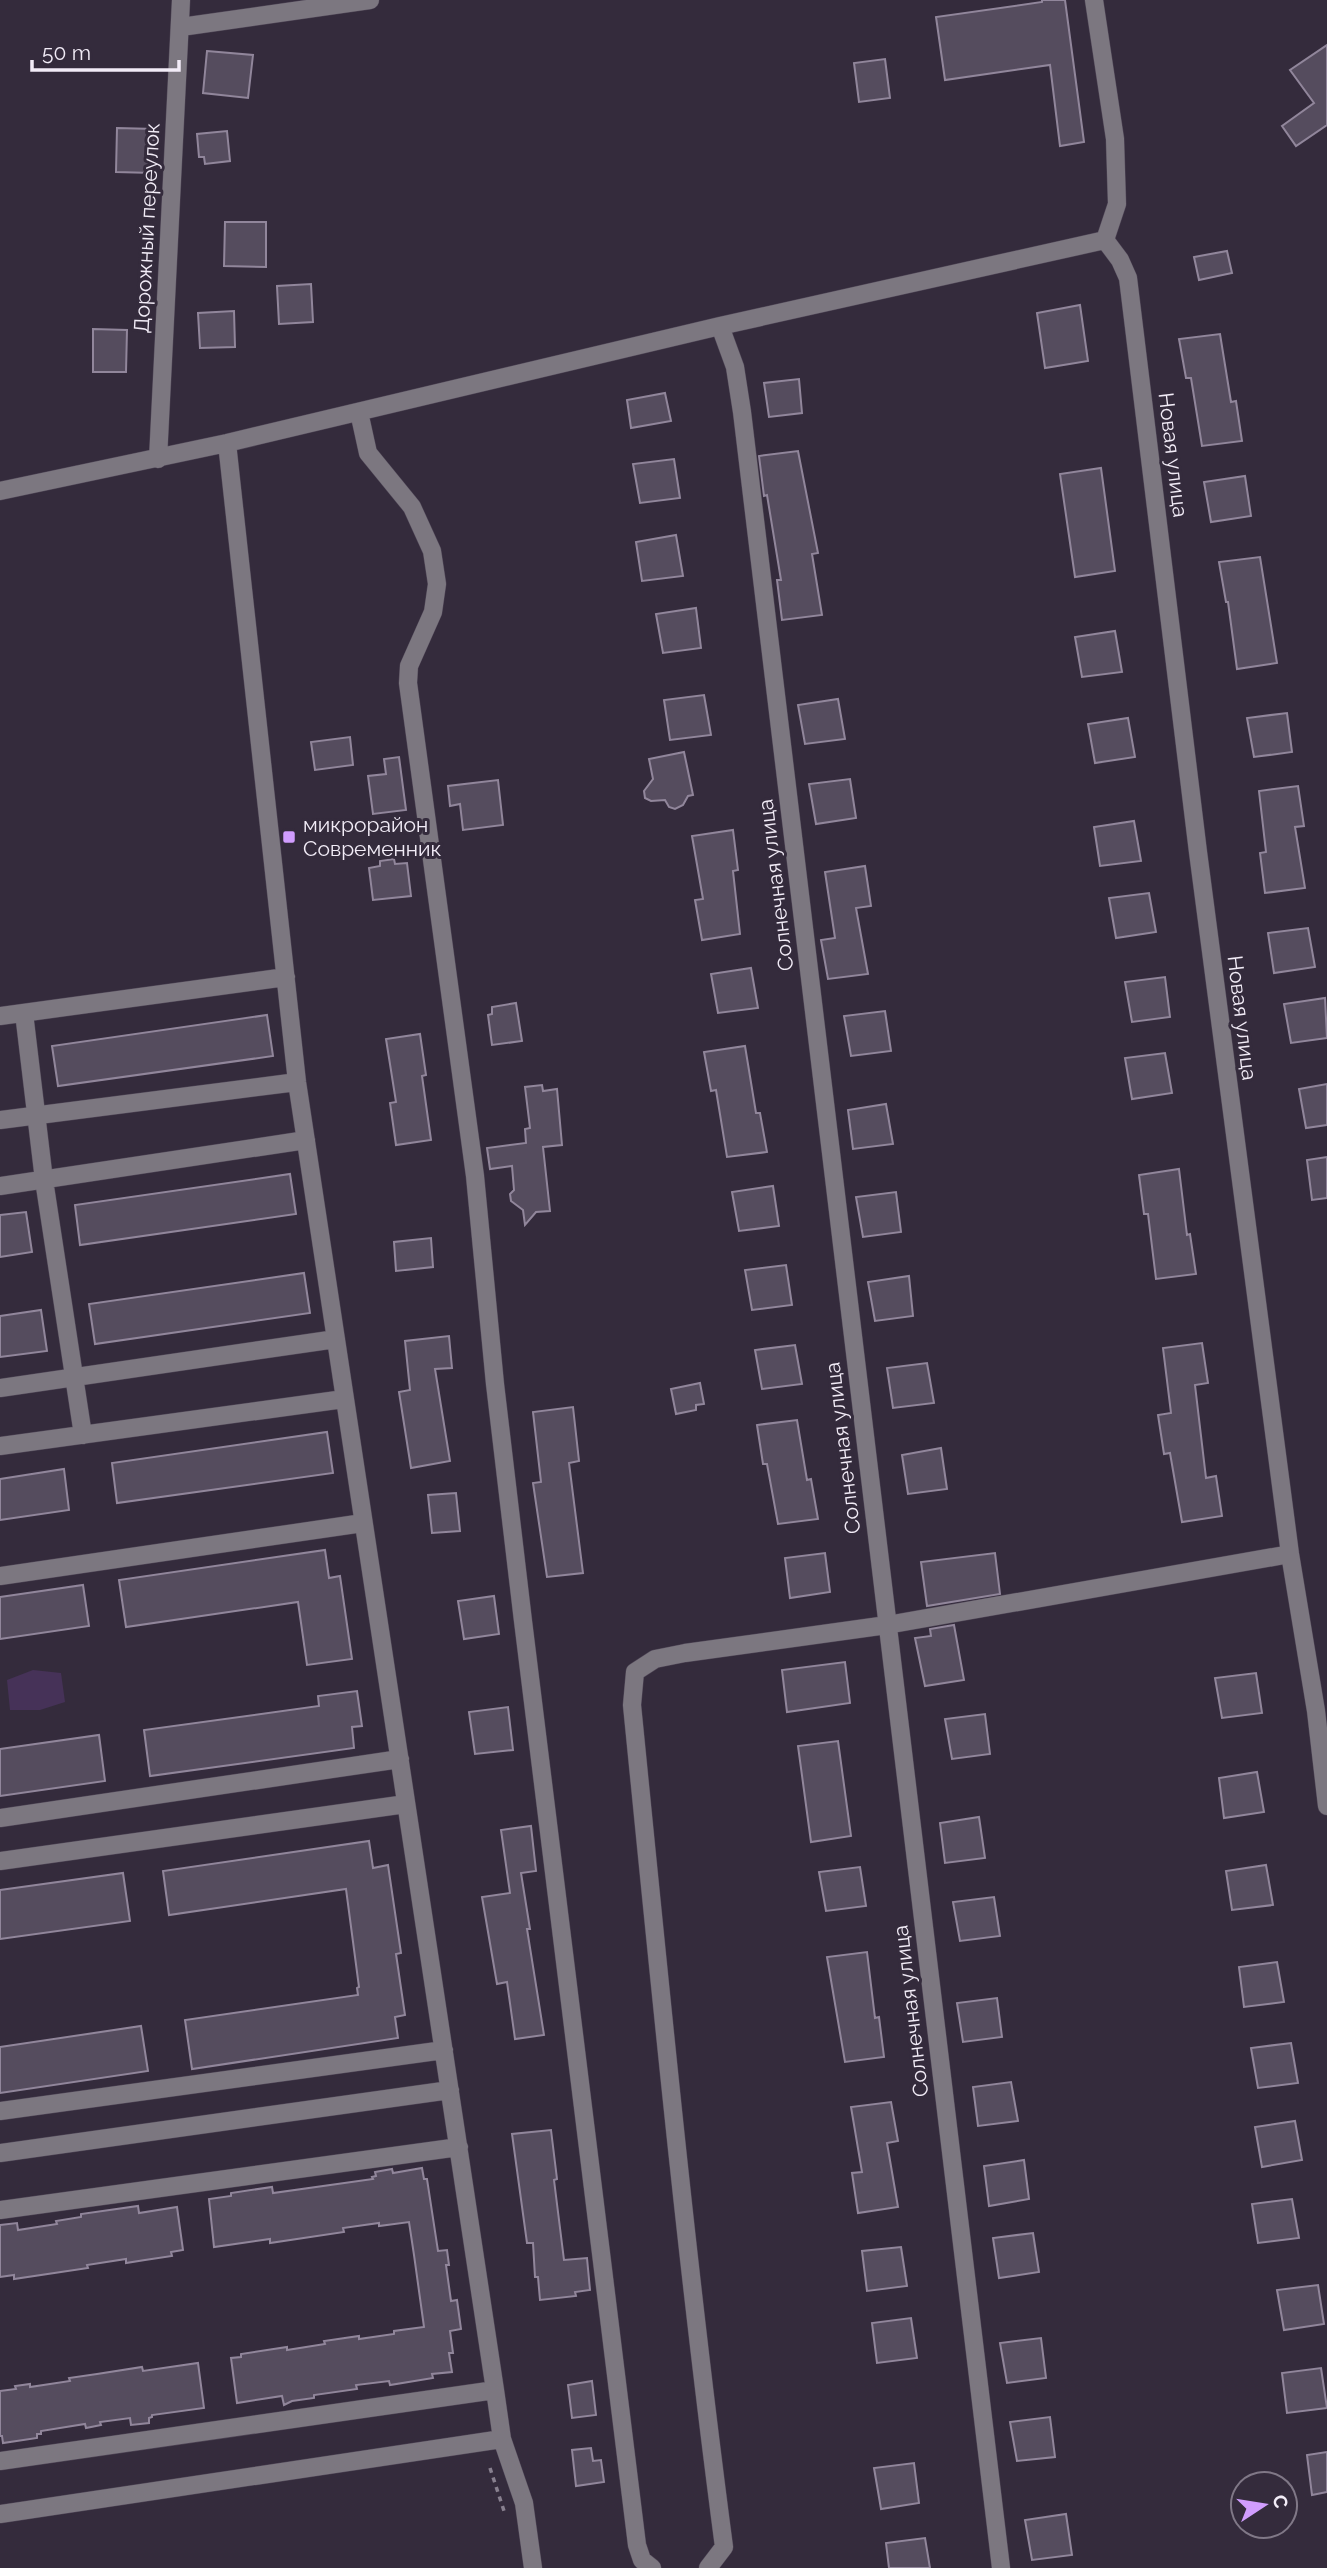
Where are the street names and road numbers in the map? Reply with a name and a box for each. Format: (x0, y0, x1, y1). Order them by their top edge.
street label: Дорожный переулок (129, 122, 164, 334)
street label: Новая улица (1153, 391, 1194, 519)
street label: Солнечная улица (753, 798, 798, 972)
street label: Новая улица (1222, 954, 1263, 1082)
street label: Солнечная улица (820, 1361, 865, 1535)
street label: Солнечная улица (888, 1924, 933, 2098)

